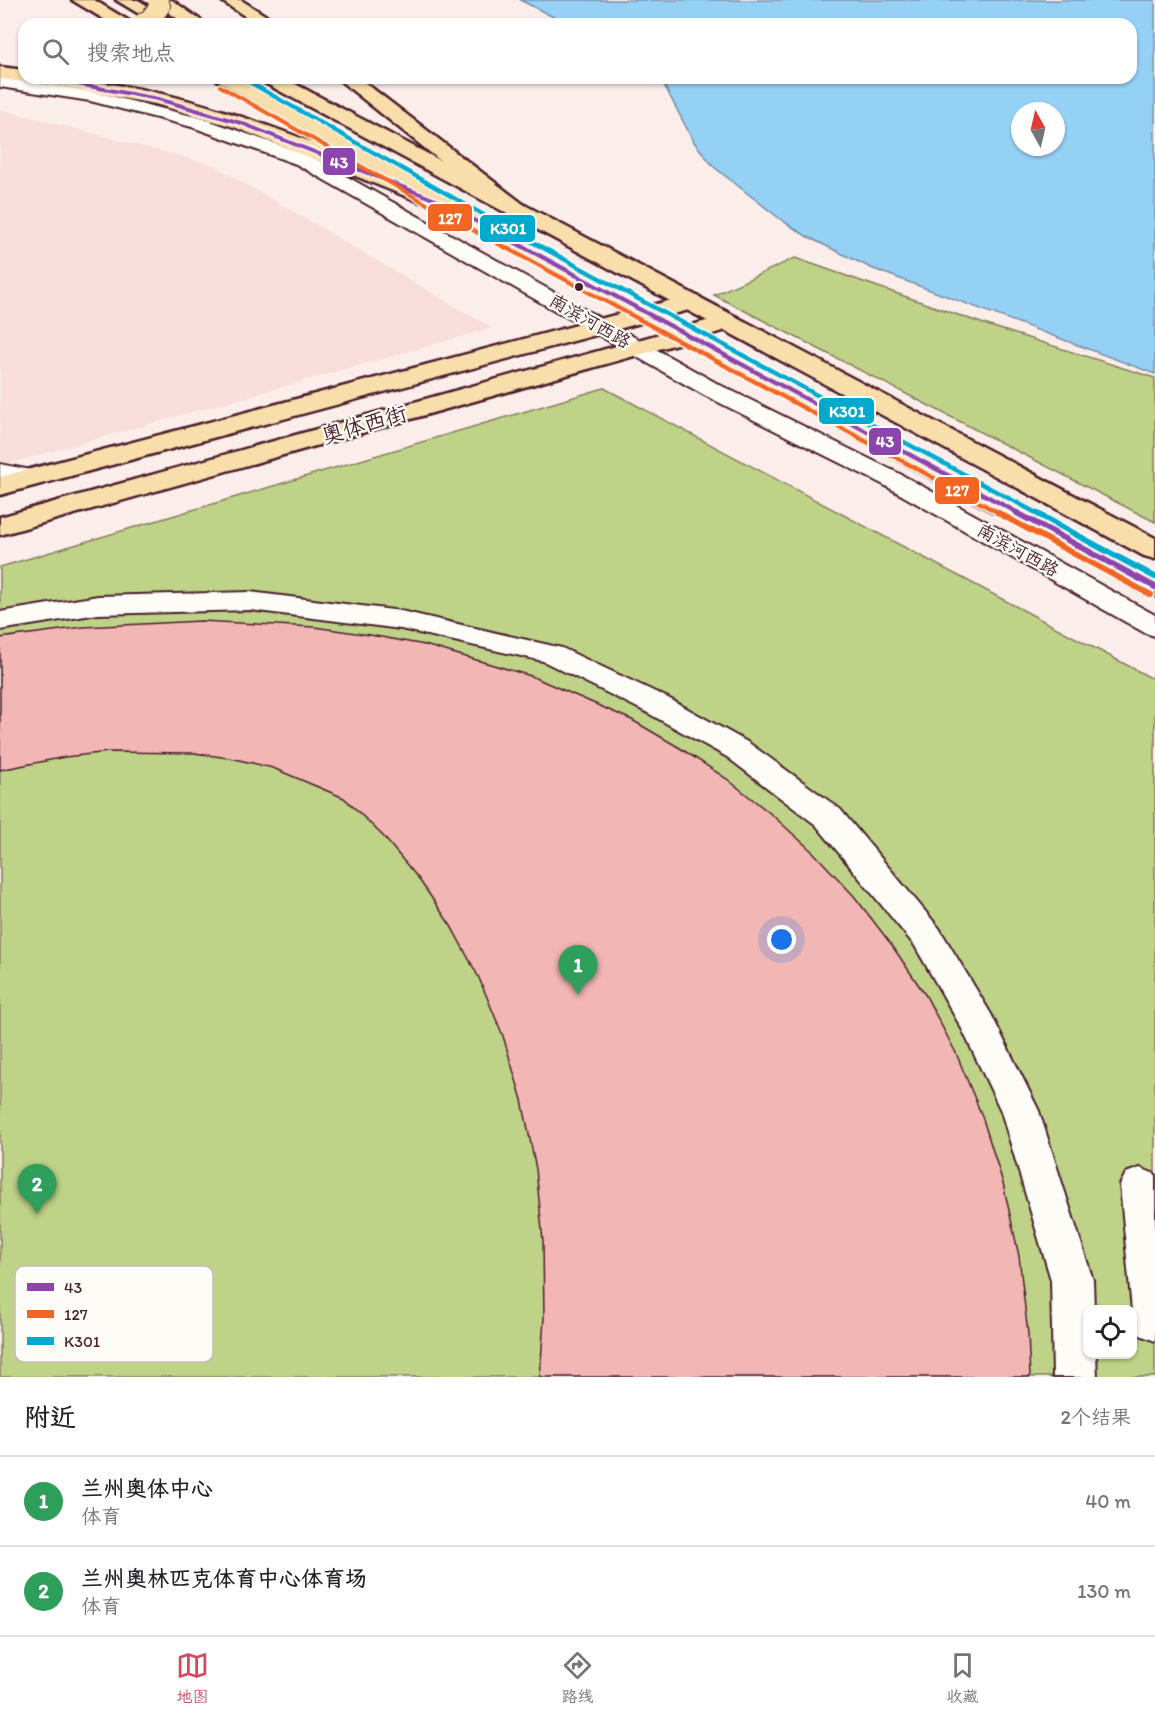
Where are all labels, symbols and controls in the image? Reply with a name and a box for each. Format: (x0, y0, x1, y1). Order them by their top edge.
search box (18, 18, 1137, 84)
icon: search (39, 35, 72, 68)
text: 搜索地点 (87, 39, 175, 66)
north arrow (1011, 102, 1065, 156)
line badge: 43 (322, 147, 356, 176)
text: 43 (330, 153, 348, 172)
line badge: 127 (427, 203, 473, 232)
text: 127 (438, 209, 462, 228)
line badge: K301 (479, 214, 536, 243)
text: K301 (490, 219, 527, 238)
unlabelled marker (573, 281, 585, 293)
street label: 南滨河西路 (546, 289, 634, 353)
line badge: K301 (818, 397, 875, 425)
street label: 奥体西街 (318, 399, 410, 450)
text: K301 (829, 402, 866, 421)
line badge: 43 (868, 427, 902, 456)
text: 43 (876, 432, 894, 451)
line badge: 127 (934, 476, 980, 505)
text: 127 (945, 481, 969, 500)
street label: 南滨河西路 (973, 519, 1063, 581)
your location (767, 925, 796, 954)
pin: 1 (558, 946, 598, 995)
pin: 2 (18, 1164, 57, 1214)
legend (15, 1266, 213, 1362)
text: 43 (64, 1278, 83, 1297)
text: 127 (64, 1305, 88, 1324)
map controls (1083, 1305, 1137, 1359)
button: locate (1083, 1305, 1137, 1359)
text: K301 (64, 1332, 101, 1351)
text: 附近 (24, 1401, 76, 1433)
text: 2个结果 (1060, 1405, 1131, 1429)
text: 兰州奥体中心 (81, 1475, 213, 1502)
text: 1 (39, 1489, 48, 1513)
text: 40 m (1085, 1489, 1131, 1513)
text: 体育 (81, 1504, 121, 1528)
text: 兰州奥林匹克体育中心体育场 (81, 1565, 367, 1592)
text: 2 (38, 1579, 49, 1603)
text: 130 m (1077, 1579, 1131, 1603)
text: 体育 (81, 1594, 121, 1618)
tab: 地图 (176, 1649, 209, 1707)
tab: 路线 (561, 1649, 594, 1707)
tab: 收藏 (946, 1649, 979, 1707)

